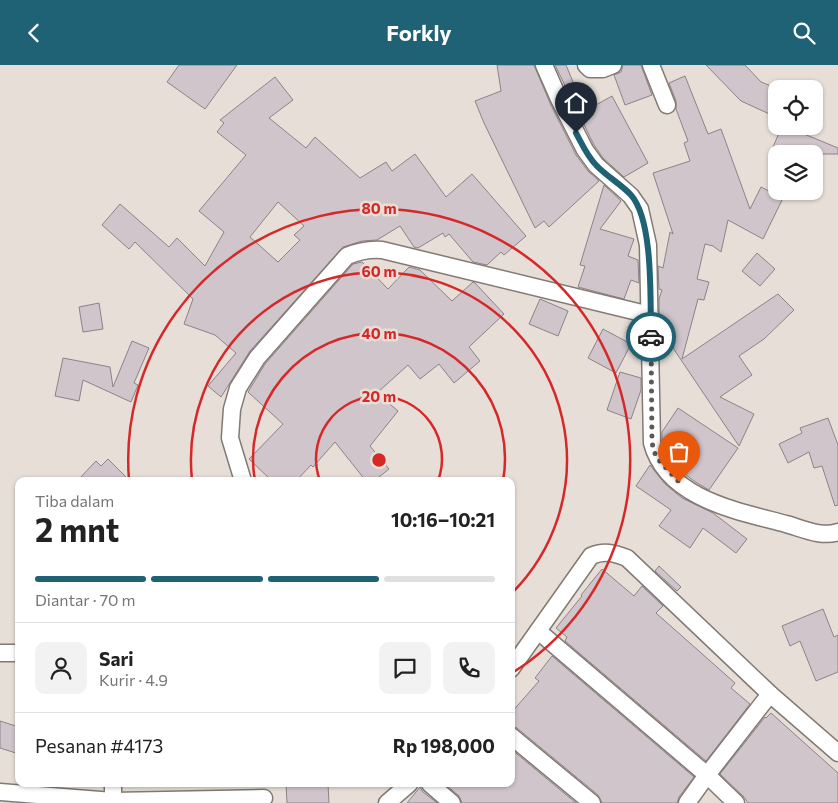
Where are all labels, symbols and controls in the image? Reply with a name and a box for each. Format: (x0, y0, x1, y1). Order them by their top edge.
icon: back (20, 19, 48, 47)
text: Forkly (386, 19, 452, 46)
icon: search (790, 19, 818, 47)
map controls (768, 80, 823, 200)
button: locate (768, 80, 823, 135)
pin (555, 82, 597, 133)
icon: home (562, 89, 590, 117)
button: layers (768, 145, 823, 200)
text: 80 m (361, 199, 397, 217)
text: 60 m (361, 262, 397, 280)
courier (626, 312, 676, 362)
icon: car (637, 323, 665, 351)
text: 40 m (361, 324, 397, 342)
text: 20 m (362, 387, 396, 405)
pin (658, 431, 700, 482)
icon: bag (665, 438, 693, 466)
centre of rings (370, 451, 388, 469)
text: Tiba dalam (35, 491, 114, 510)
text: 10:16–10:21 (391, 508, 495, 531)
text: 2 mnt (35, 509, 119, 549)
text: Diantar · 70 m (35, 590, 136, 609)
button: person (35, 642, 87, 694)
button: chat (379, 642, 431, 694)
button: phone (443, 642, 495, 694)
text: Sari (99, 647, 134, 670)
text: Kurir · 4.9 (99, 670, 168, 689)
text: Pesanan #4173 (35, 734, 163, 757)
text: Rp 198,000 (393, 734, 495, 757)

